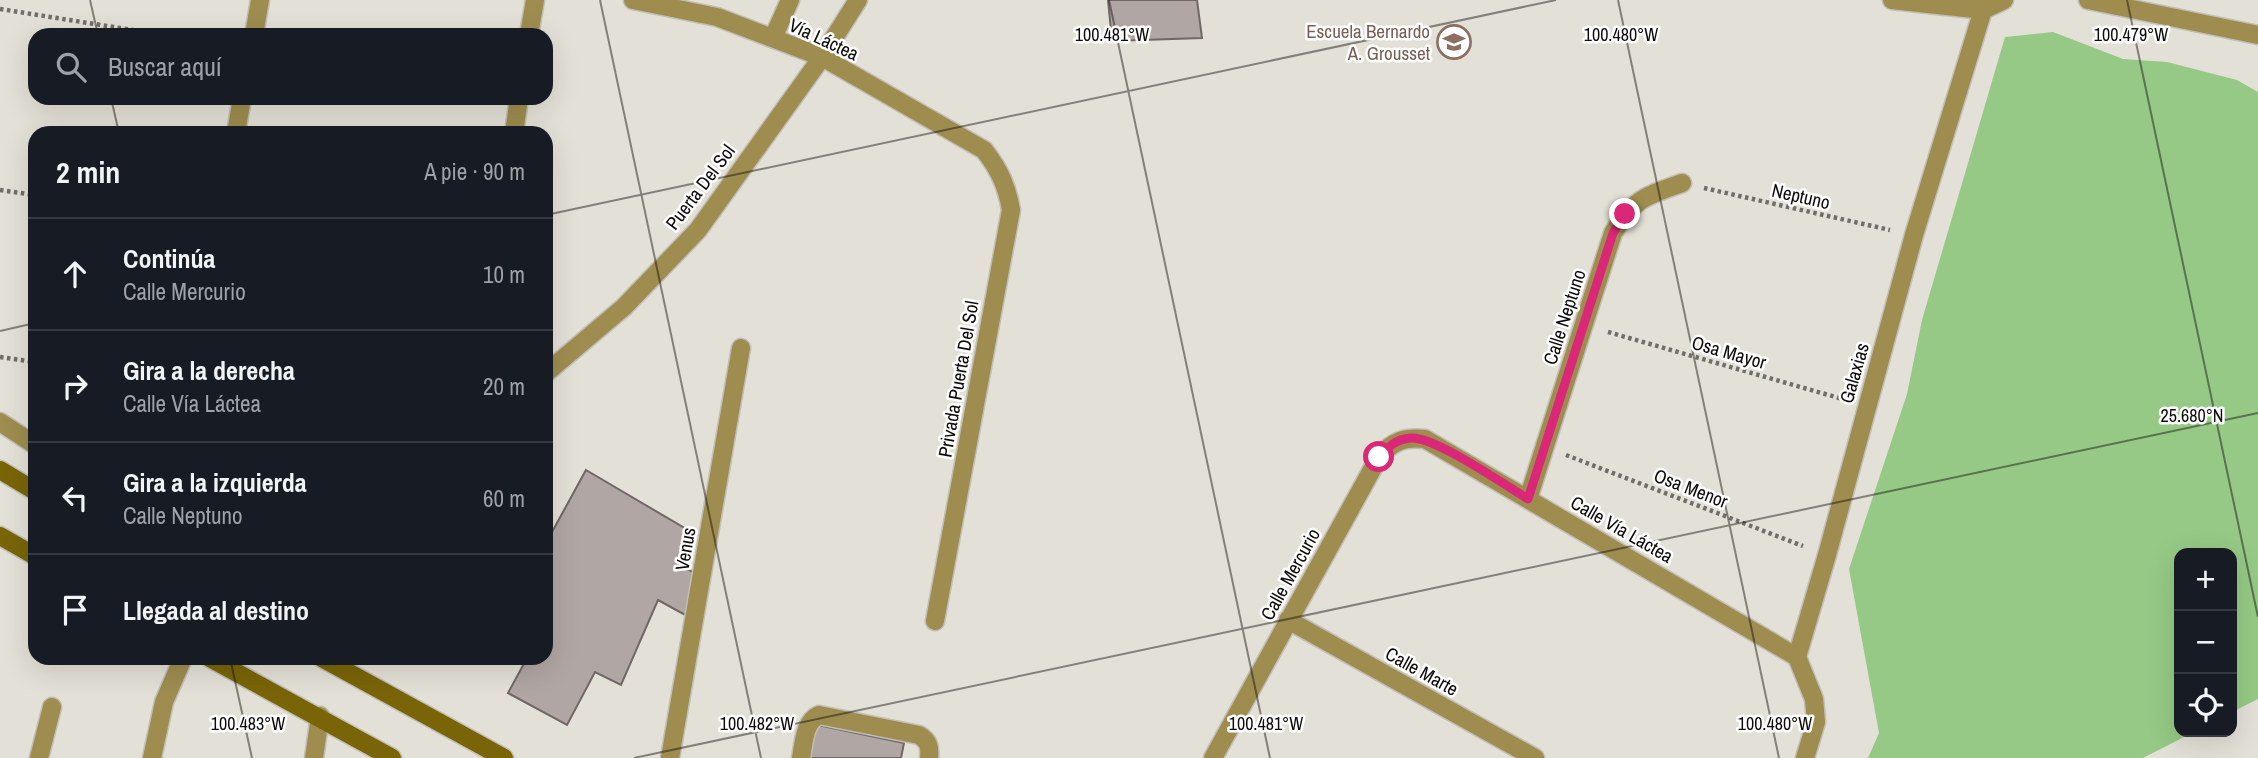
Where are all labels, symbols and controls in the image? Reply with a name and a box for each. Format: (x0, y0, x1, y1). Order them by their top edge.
street label: Vía Láctea (785, 12, 863, 67)
place label: Escuela Bernardo A. Grousset (1306, 18, 1431, 66)
text: 100.481°W (1075, 22, 1149, 47)
text: 100.480°W (1584, 22, 1658, 47)
text: 100.479°W (2094, 22, 2168, 47)
school or university icon: Escuela Bernardo A. Grousset (1435, 23, 1473, 61)
search box (28, 28, 553, 105)
icon: search (52, 48, 90, 86)
text: Buscar aquí (108, 49, 222, 84)
street label: Puerta Del Sol (659, 139, 741, 235)
text: 2 min (56, 152, 120, 192)
text: A pie · 90 m (424, 156, 525, 187)
street label: Neptuno (1769, 177, 1833, 215)
route end (1609, 198, 1640, 229)
text: Continúa (123, 241, 215, 276)
icon: ahead (56, 255, 94, 293)
text: 10 m (483, 259, 525, 290)
street label: Calle Neptuno (1536, 266, 1592, 368)
text: Calle Mercurio (123, 276, 246, 307)
street label: Privada Puerta Del Sol (931, 299, 985, 459)
street label: Osa Mayor (1689, 329, 1770, 375)
street label: Galaxias (1833, 340, 1875, 406)
text: Gira a la derecha (123, 353, 295, 388)
icon: right (56, 367, 94, 405)
text: 20 m (483, 371, 525, 402)
text: Calle Vía Láctea (123, 388, 261, 419)
text: 25.680°N (2161, 403, 2224, 428)
route start (1363, 441, 1394, 472)
street label: Osa Menor (1650, 462, 1732, 514)
text: Gira a la izquierda (123, 465, 307, 500)
icon: left (56, 479, 94, 517)
text: 60 m (483, 483, 525, 514)
street label: Calle Vía Láctea (1566, 489, 1678, 569)
text: Calle Neptuno (123, 500, 243, 531)
street label: Calle Mercurio (1254, 523, 1326, 625)
street label: Venus (668, 525, 702, 573)
map controls (2174, 548, 2237, 737)
button: + (2174, 548, 2237, 611)
icon: arrive (56, 591, 94, 629)
text: Llegada al destino (123, 593, 309, 628)
button: − (2174, 611, 2237, 674)
street label: Calle Marte (1381, 640, 1463, 702)
button: locate (2174, 674, 2237, 737)
text: 100.483°W (211, 711, 285, 736)
text: 100.482°W (720, 711, 794, 736)
text: 100.481°W (1229, 711, 1303, 736)
text: 100.480°W (1738, 711, 1812, 736)

